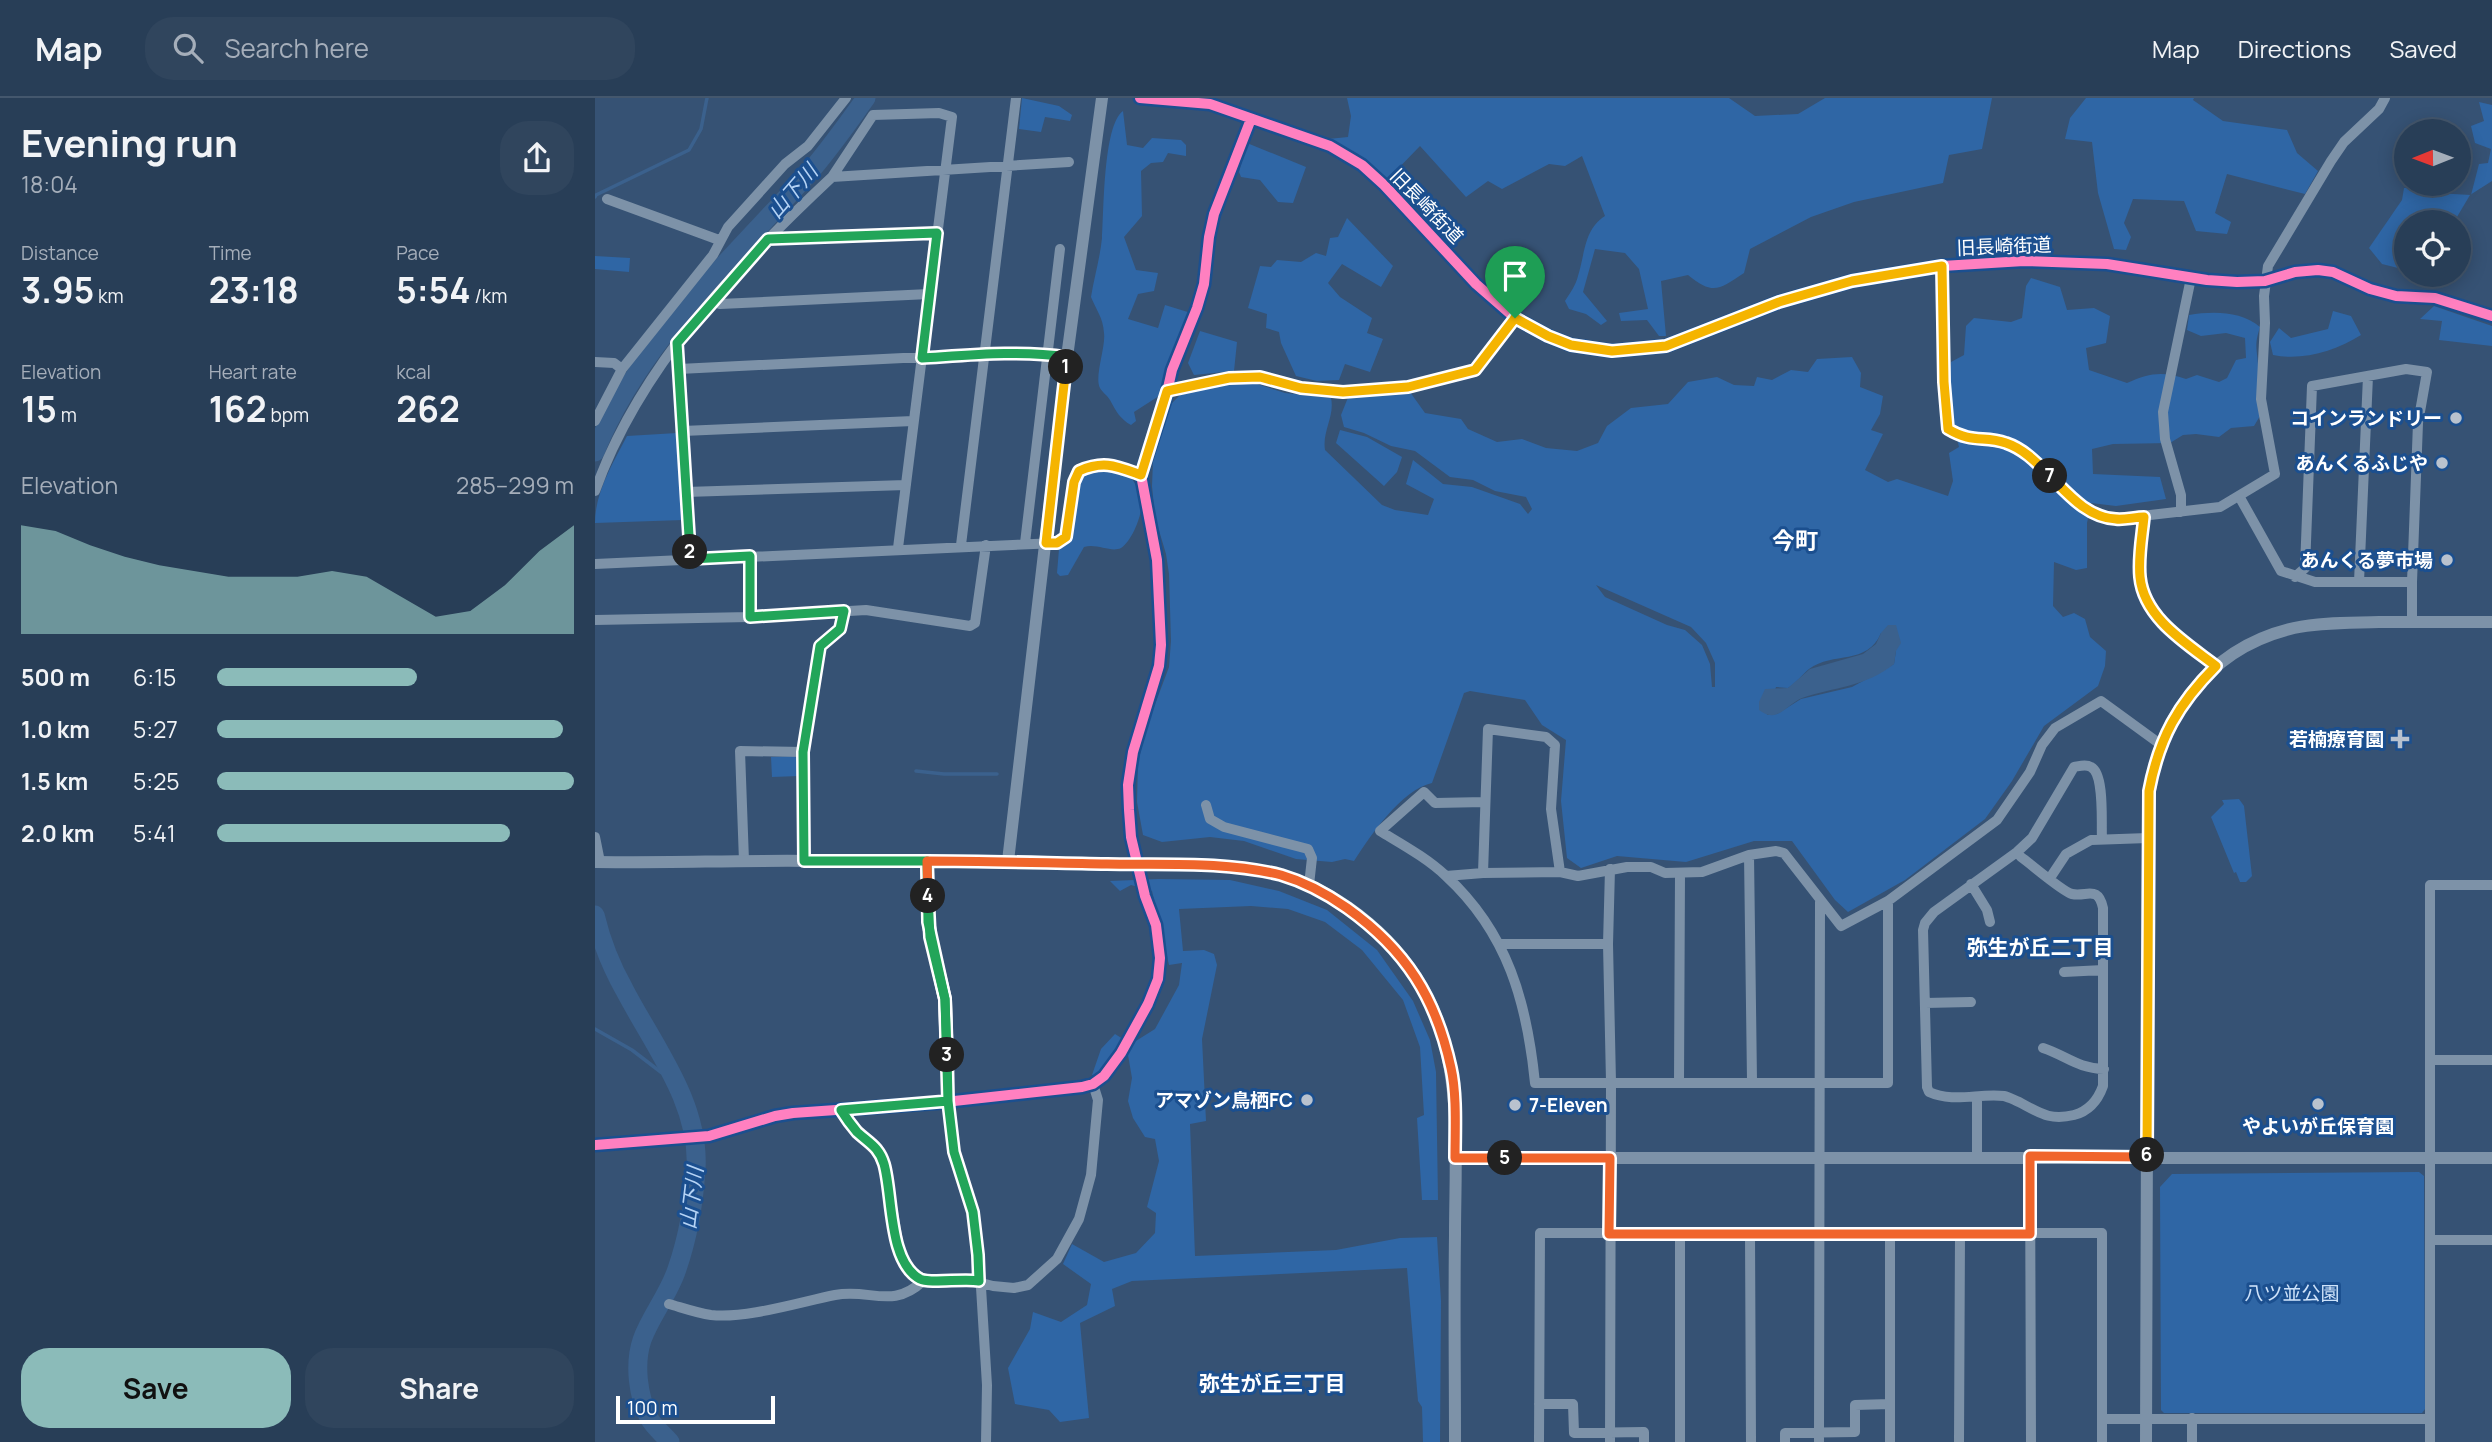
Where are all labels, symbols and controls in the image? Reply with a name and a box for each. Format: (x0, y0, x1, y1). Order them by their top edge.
search box (145, 17, 635, 80)
text: Map (35, 26, 103, 71)
icon: search (169, 29, 207, 67)
text: Search here (225, 30, 369, 66)
text: Map (2152, 32, 2200, 65)
text: Directions (2238, 32, 2351, 65)
text: Saved (2389, 32, 2457, 65)
text: Evening run (21, 116, 238, 168)
north arrow (2394, 119, 2471, 196)
map controls (2394, 119, 2471, 287)
button: share (500, 121, 574, 195)
water label: 山下川 (761, 157, 825, 224)
street label: 旧長崎街道 (1385, 163, 1469, 249)
text: 18:04 (21, 168, 78, 200)
button: locate (2394, 210, 2471, 287)
street label: 旧長崎街道 (1956, 231, 2052, 261)
text: Distance (21, 240, 99, 266)
text: Time (209, 240, 252, 266)
text: Pace (396, 240, 439, 266)
pin (1485, 246, 1545, 318)
icon: arrive (1496, 257, 1534, 295)
text: 3.95 (21, 266, 94, 314)
text: 23:18 (209, 266, 299, 314)
text: 5:54 (396, 266, 471, 314)
text: km (94, 283, 124, 309)
text: /km (471, 283, 507, 309)
pin: 1 (1049, 350, 1084, 384)
text: 1 (1061, 353, 1070, 379)
text: Elevation (21, 359, 101, 385)
text: Heart rate (209, 359, 297, 385)
text: kcal (396, 359, 431, 385)
text: 15 (21, 385, 57, 433)
text: 162 (209, 385, 267, 433)
text: 262 (396, 385, 460, 433)
text: m (57, 402, 77, 428)
text: bpm (267, 402, 309, 428)
place label: コインランドリー (2290, 405, 2442, 431)
marker: コインランドリー (2448, 410, 2464, 426)
place label: あんくるふじや (2295, 450, 2428, 476)
marker: あんくるふじや (2434, 455, 2450, 471)
pin: 7 (2033, 458, 2067, 494)
text: 7 (2044, 462, 2055, 488)
text: Elevation (21, 469, 118, 501)
text: 285–299 m (456, 469, 574, 501)
district label: 今町 (1772, 524, 1818, 556)
pin: 2 (673, 534, 707, 570)
text: 2 (684, 538, 695, 564)
place label: あんくる夢市場 (2300, 547, 2433, 573)
marker: あんくる夢市場 (2439, 552, 2455, 568)
text: 500 m (21, 661, 90, 693)
text: 6:15 (133, 661, 176, 693)
text: 1.0 km (21, 713, 90, 745)
text: 5:27 (133, 713, 178, 745)
place label: 若楠療育園 (2289, 726, 2384, 752)
marker: 若楠療育園 (2390, 729, 2410, 749)
text: 1.5 km (21, 765, 88, 797)
text: 5:25 (133, 765, 180, 797)
text: 2.0 km (21, 817, 94, 849)
text: 5:41 (133, 817, 176, 849)
pin: 4 (911, 878, 945, 914)
text: 4 (922, 882, 933, 908)
district label: 弥生が丘二丁目 (1967, 933, 2114, 961)
pin: 3 (929, 1038, 965, 1072)
text: 3 (941, 1041, 952, 1067)
place label: アマゾン鳥栖FC (1155, 1087, 1293, 1113)
marker: アマゾン鳥栖FC (1299, 1092, 1315, 1108)
place label: 7-Eleven (1529, 1092, 1608, 1118)
marker: やよいが丘保育園 (2310, 1096, 2326, 1112)
marker: 7-Eleven (1507, 1097, 1523, 1113)
place label: やよいが丘保育園 (2242, 1113, 2394, 1139)
pin: 6 (2129, 1138, 2165, 1172)
pin: 5 (1487, 1140, 1523, 1176)
text: 6 (2141, 1141, 2152, 1167)
text: 5 (1499, 1144, 1510, 1170)
water label: 山下川 (673, 1163, 709, 1231)
park label: 八ツ並公園 (2244, 1280, 2340, 1306)
button: Save (21, 1348, 291, 1428)
button: Share (305, 1348, 574, 1428)
district label: 弥生が丘三丁目 (1199, 1369, 1346, 1397)
scale bar (616, 1393, 775, 1425)
text: 100 m (627, 1395, 678, 1421)

